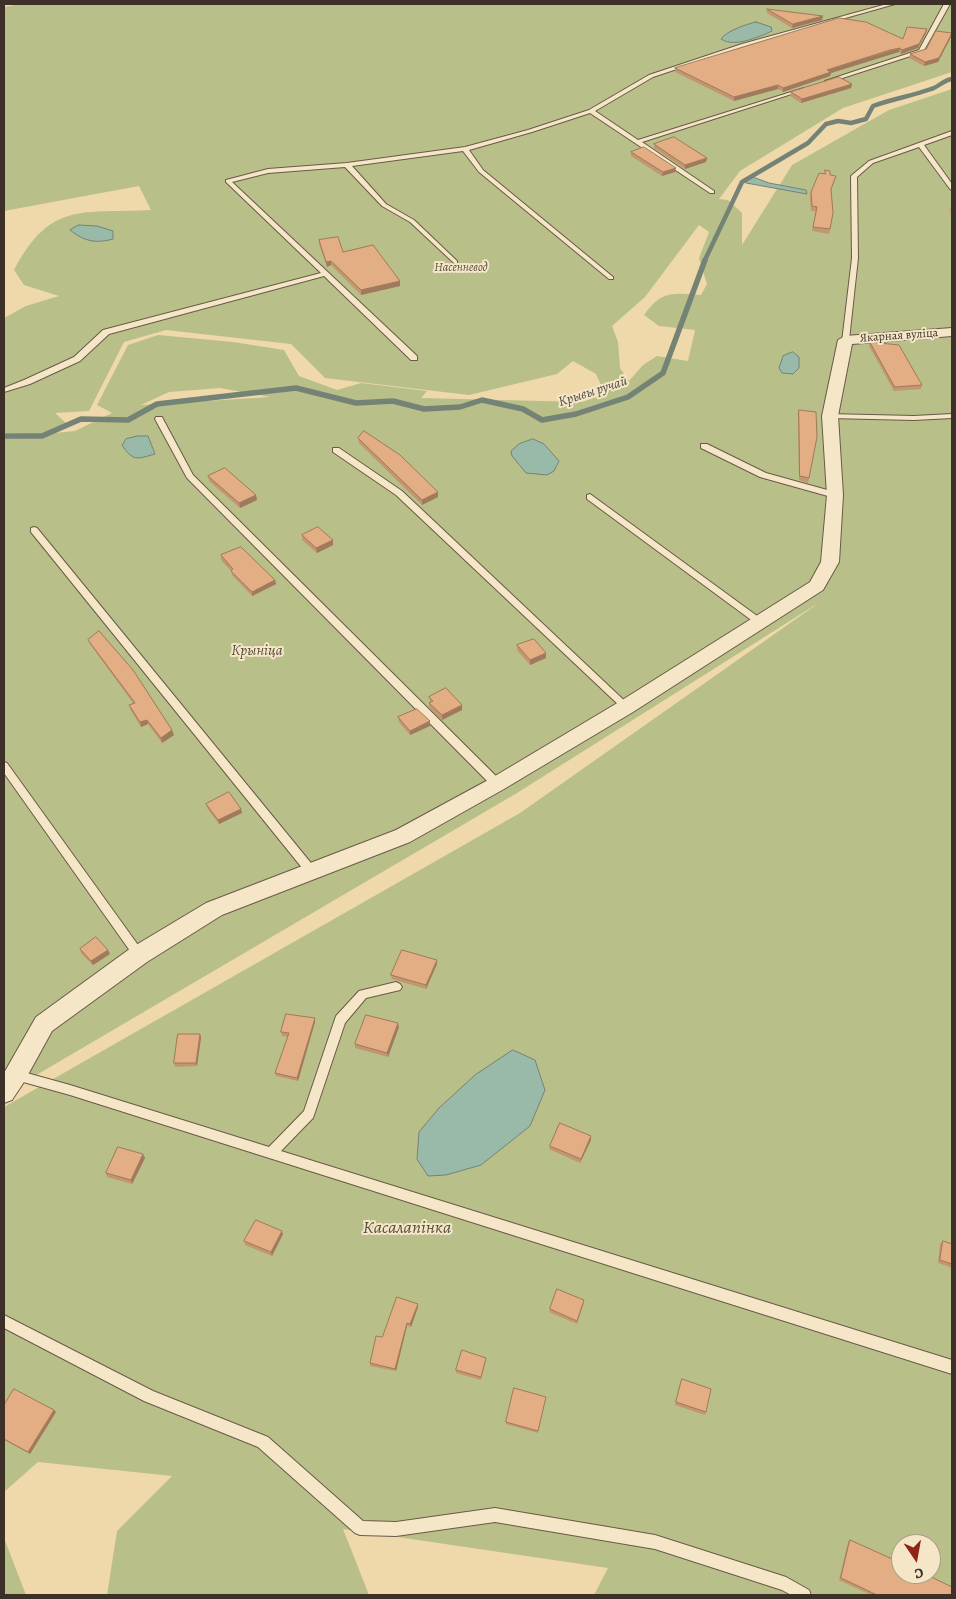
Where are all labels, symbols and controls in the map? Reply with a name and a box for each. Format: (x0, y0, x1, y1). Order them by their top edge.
park label: Насенневод (434, 261, 488, 275)
street label: Якарная вуліца (859, 326, 939, 346)
water label: Крывы ручай (556, 373, 630, 411)
park label: Крыніца (231, 642, 283, 660)
park label: Касалапінка (363, 1218, 451, 1240)
north arrow (891, 1534, 941, 1584)
text: С (913, 1563, 925, 1583)

